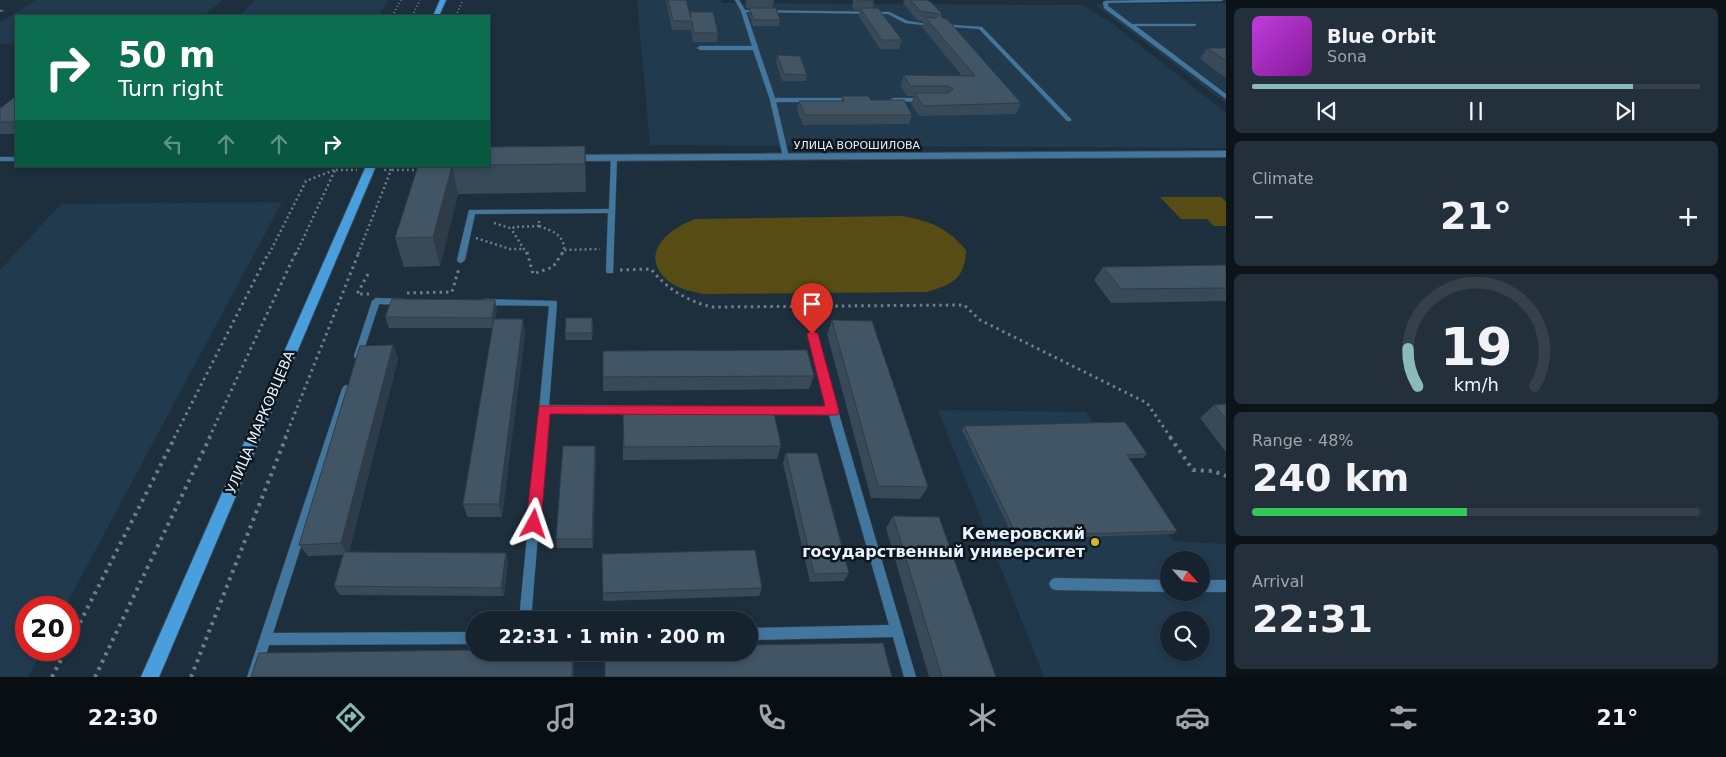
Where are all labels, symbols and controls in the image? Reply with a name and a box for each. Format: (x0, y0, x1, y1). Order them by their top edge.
text: Blue Orbit (1327, 25, 1436, 47)
icon: right (35, 35, 100, 100)
text: 50 m (118, 35, 215, 75)
text: Sona (1327, 47, 1367, 66)
text: Turn right (118, 76, 223, 101)
icon: previous (1313, 97, 1341, 125)
icon: pause (1462, 97, 1490, 125)
icon: next (1611, 97, 1639, 125)
icon: left (159, 130, 187, 158)
icon: ahead (212, 130, 240, 158)
icon: ahead (265, 130, 293, 158)
icon: right (318, 130, 346, 158)
street label: УЛИЦА ВОРОШИЛОВА (794, 139, 921, 152)
text: Climate (1252, 169, 1314, 188)
text: 21° (1440, 194, 1512, 238)
text: − (1252, 200, 1275, 233)
text: + (1677, 200, 1700, 233)
pin (791, 283, 833, 334)
icon: arrive (798, 290, 826, 318)
text: 19 (1440, 317, 1512, 377)
street label: УЛИЦА МАРКОВЦЕВА (223, 348, 298, 496)
text: km/h (1453, 374, 1499, 395)
text: Range · 48% (1252, 431, 1354, 450)
text: 240 km (1252, 456, 1409, 500)
position arrow (507, 497, 559, 549)
place label: Кемеровский государственный университет (802, 524, 1086, 561)
marker: Кемеровский государственный университет (1089, 536, 1101, 548)
north arrow (1160, 551, 1210, 601)
map controls (1160, 551, 1210, 661)
text: Arrival (1252, 572, 1304, 591)
speed limit sign: 20 (15, 596, 80, 661)
text: 22:31 (1252, 597, 1373, 641)
button: search (1160, 611, 1210, 661)
text: 22:31 · 1 min · 200 m (498, 625, 726, 647)
icon: directions (333, 700, 368, 735)
icon: music (544, 700, 579, 735)
icon: phone (754, 700, 789, 735)
icon: climate (965, 700, 1000, 735)
icon: car (1175, 700, 1210, 735)
icon: filters (1386, 700, 1421, 735)
text: 22:30 (88, 705, 158, 730)
text: 21° (1597, 705, 1638, 730)

